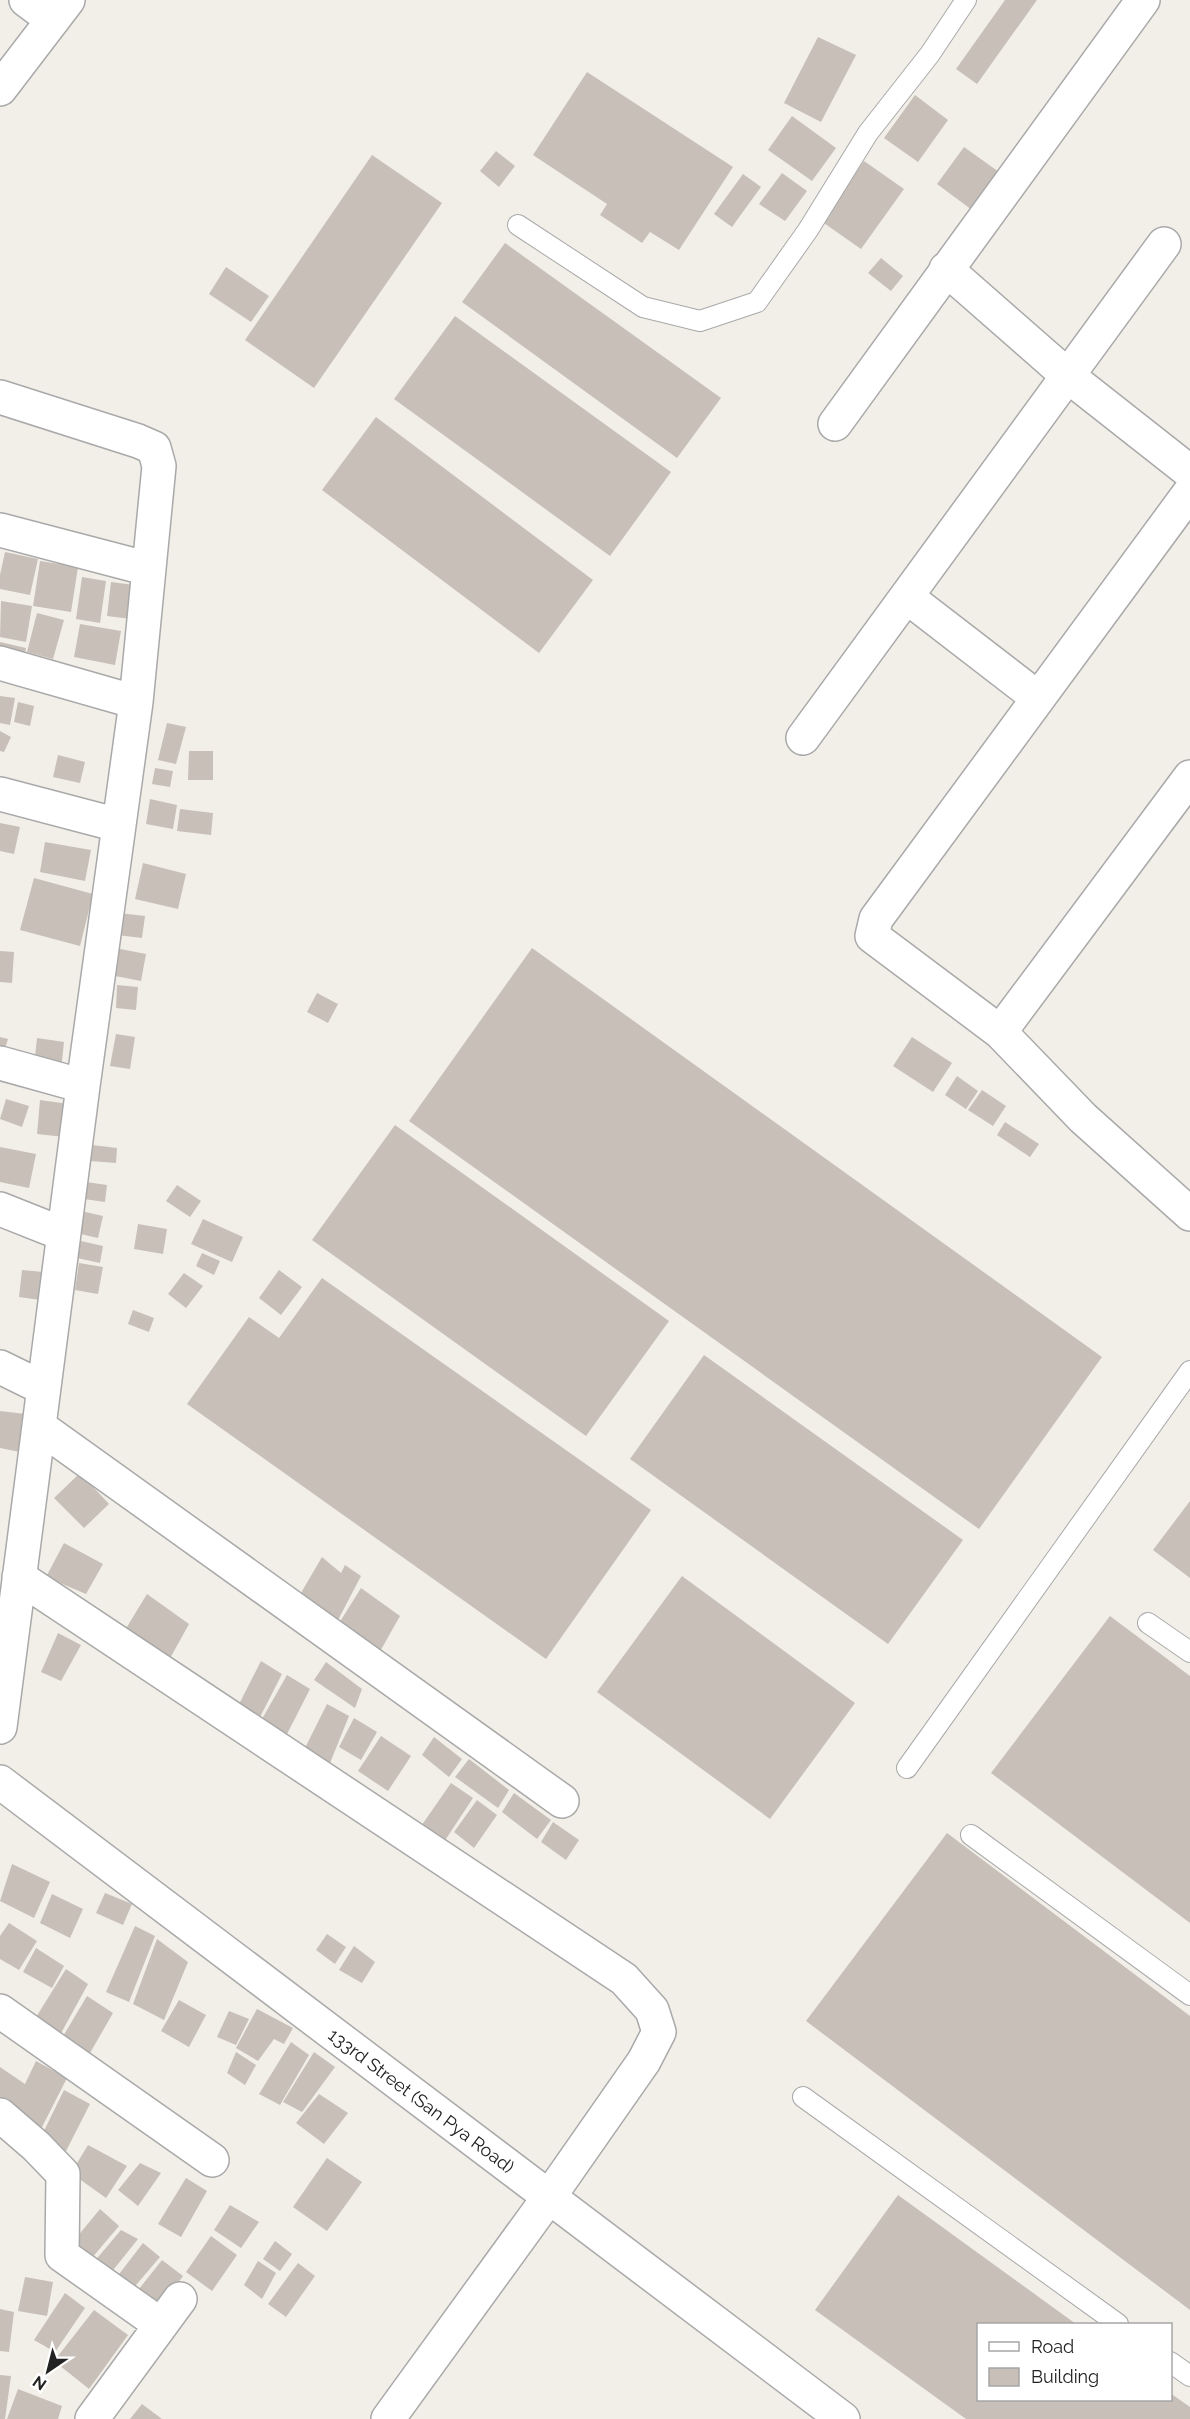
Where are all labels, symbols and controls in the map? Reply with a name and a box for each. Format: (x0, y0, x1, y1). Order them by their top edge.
street label: 133rd Street (San Pya Road) (324, 2024, 518, 2177)
legend (977, 2323, 1172, 2401)
text: Road (1031, 2336, 1074, 2357)
north arrow (18, 2341, 78, 2401)
text: Building (1031, 2366, 1099, 2387)
text: N (29, 2372, 50, 2394)

